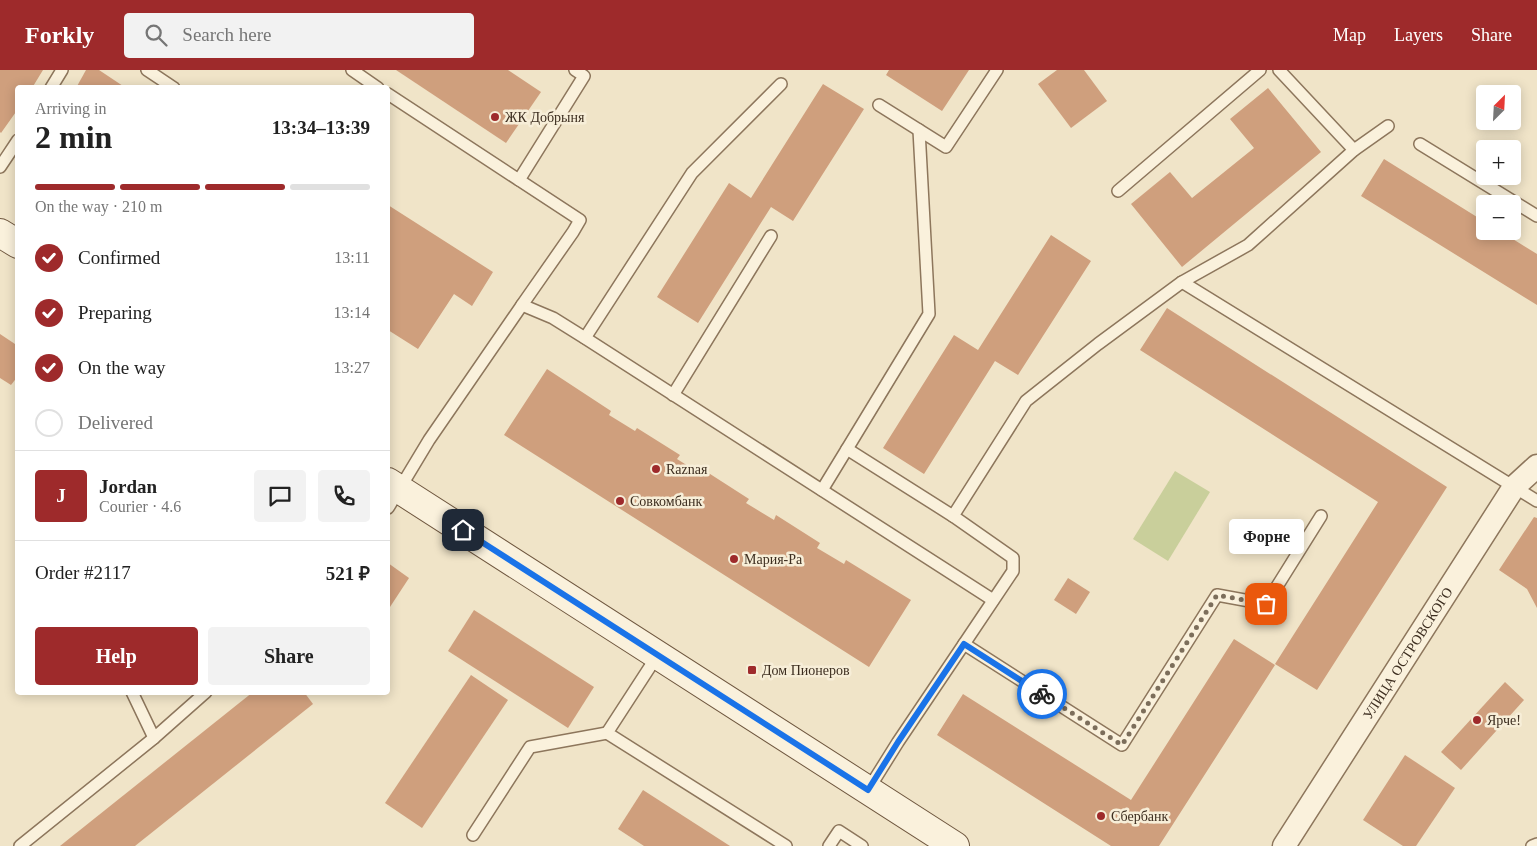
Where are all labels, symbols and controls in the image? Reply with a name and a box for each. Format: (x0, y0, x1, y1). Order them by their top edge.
search box (124, 13, 474, 58)
icon: search (142, 21, 170, 49)
text: Forkly (25, 22, 94, 48)
text: Search here (182, 24, 271, 45)
text: Map (1333, 25, 1366, 45)
text: Layers (1394, 25, 1443, 45)
text: Share (1471, 25, 1512, 45)
north arrow (1476, 85, 1521, 130)
map controls (1476, 85, 1521, 240)
text: Arriving in (35, 100, 107, 117)
place label: ЖК Добрыня (505, 110, 585, 125)
marker: ЖК Добрыня (489, 111, 501, 123)
text: 13:34–13:39 (272, 117, 370, 138)
text: 2 min (35, 119, 112, 155)
button: + (1476, 140, 1521, 185)
button: − (1476, 195, 1521, 240)
text: On the way · 210 m (35, 198, 163, 215)
icon: check (35, 244, 63, 272)
text: Confirmed (78, 247, 160, 268)
text: 13:11 (334, 249, 370, 266)
icon: check (35, 299, 63, 327)
text: Preparing (78, 302, 152, 323)
text: 13:14 (334, 304, 370, 321)
icon: check (35, 354, 63, 382)
text: On the way (78, 357, 166, 378)
text: 13:27 (334, 359, 370, 376)
text: Delivered (78, 412, 153, 433)
place label: Raznaя (666, 462, 708, 477)
marker: Raznaя (650, 463, 662, 475)
button: chat (254, 470, 306, 522)
button: phone (318, 470, 370, 522)
text: Jordan (99, 476, 157, 497)
text: J (56, 485, 66, 506)
place label: Совкомбанк (630, 494, 702, 509)
marker: Совкомбанк (614, 495, 626, 507)
text: Courier · 4.6 (99, 498, 181, 515)
pin (442, 509, 484, 551)
icon: home (449, 516, 477, 544)
callout: Форне (1228, 519, 1304, 554)
text: Форне (1243, 528, 1290, 545)
place label: Мария-Ра (744, 552, 803, 567)
marker: Мария-Ра (728, 553, 740, 565)
text: Order #2117 (35, 562, 131, 583)
text: 521 ₽ (326, 563, 370, 584)
pin (1245, 583, 1287, 625)
street label: УЛИЦА ОСТРОВСКОГО (1360, 585, 1456, 722)
icon: bag (1252, 590, 1280, 618)
button: Help (35, 627, 198, 685)
button: Share (208, 627, 370, 685)
place label: Дом Пионеров (762, 663, 850, 678)
marker: Дом Пионеров (746, 664, 758, 676)
courier (1017, 669, 1067, 719)
icon: bike (1028, 680, 1056, 708)
place label: Ярче! (1487, 713, 1521, 728)
marker: Ярче! (1471, 714, 1483, 726)
place label: Сбербанк (1111, 809, 1168, 824)
marker: Сбербанк (1095, 810, 1107, 822)

